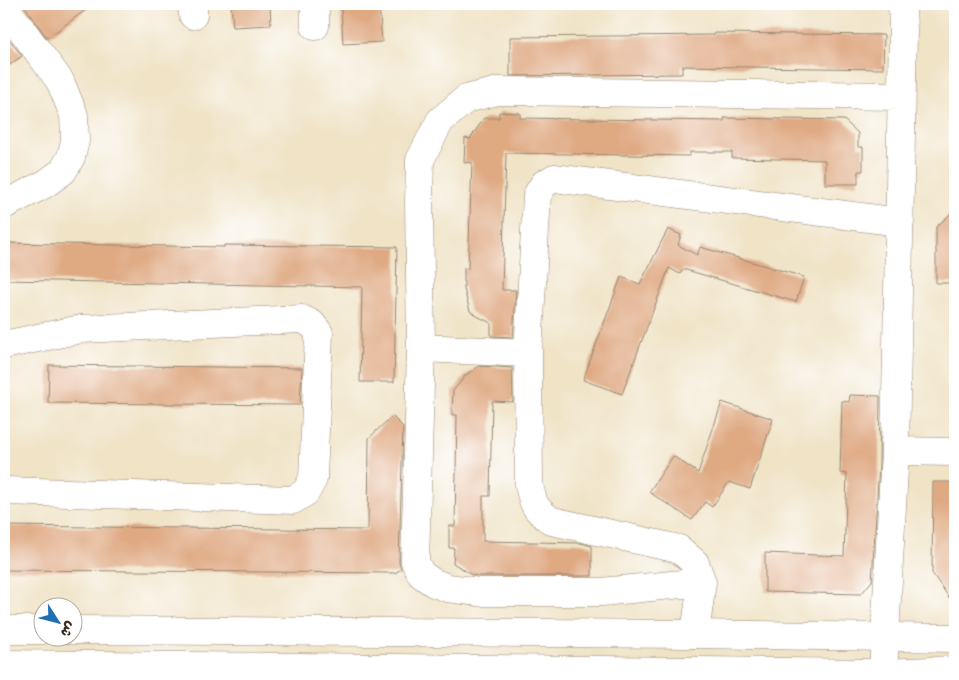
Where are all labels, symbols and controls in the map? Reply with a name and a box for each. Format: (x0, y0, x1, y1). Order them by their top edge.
north arrow (32, 598, 82, 648)
text: ش (57, 618, 80, 641)

